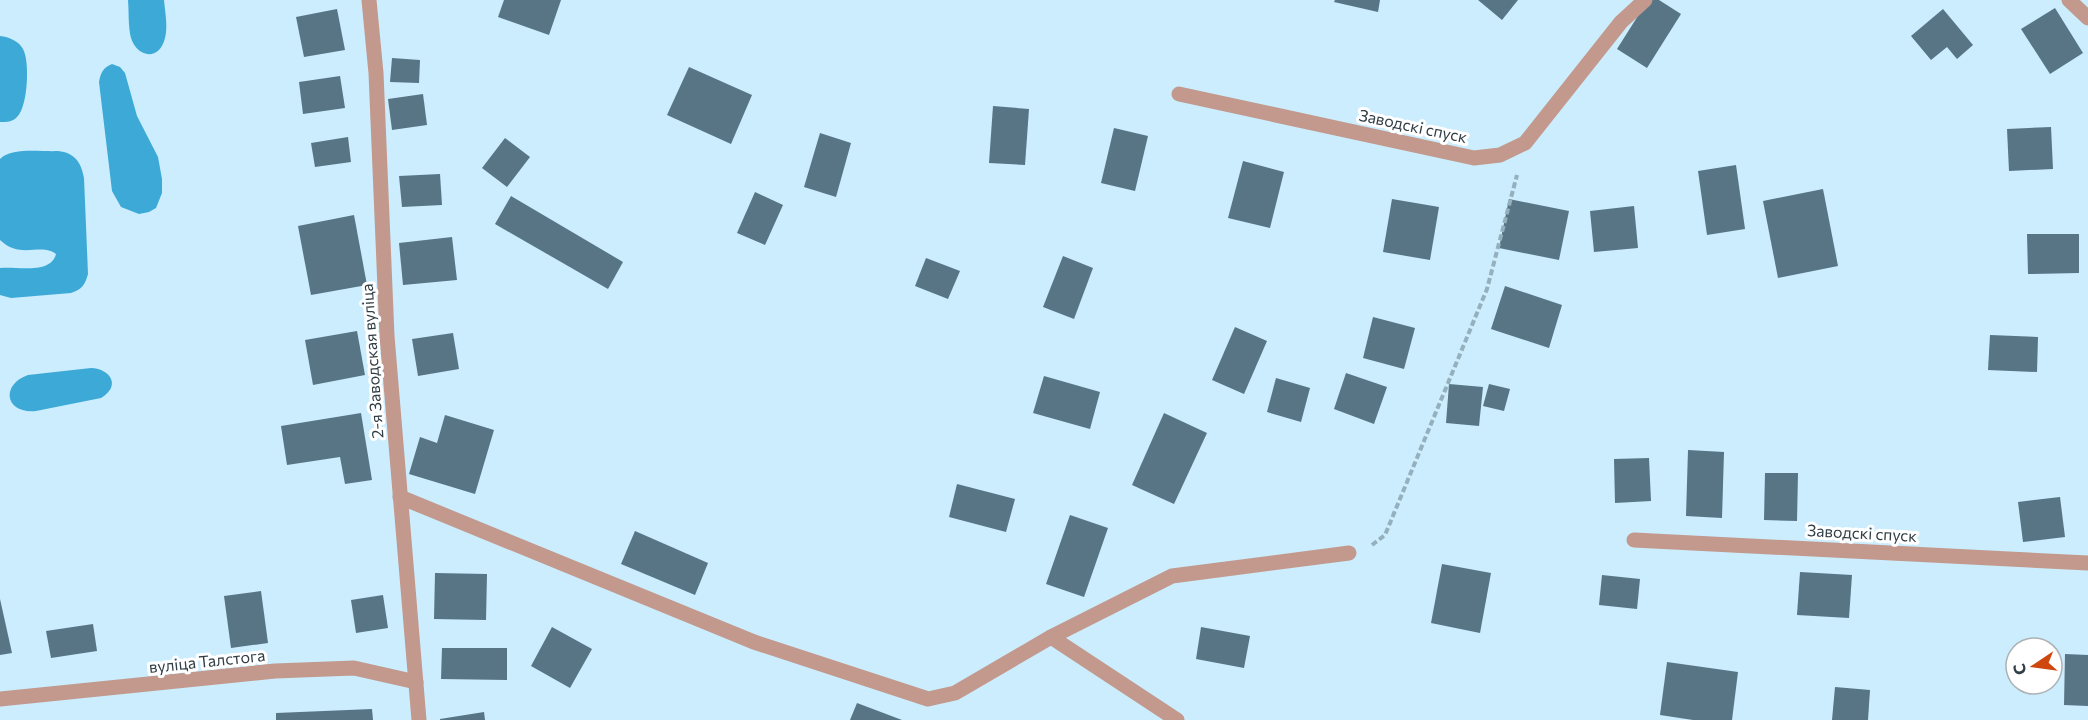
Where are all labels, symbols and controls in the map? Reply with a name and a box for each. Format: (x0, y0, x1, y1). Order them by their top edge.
street label: Заводскі спуск (1357, 105, 1469, 146)
street label: 2-я Заводская вуліца (357, 283, 386, 439)
street label: Заводскі спуск (1807, 520, 1918, 545)
north arrow (2004, 636, 2064, 696)
street label: вуліца Талстога (148, 645, 266, 676)
text: С (2008, 662, 2029, 677)

